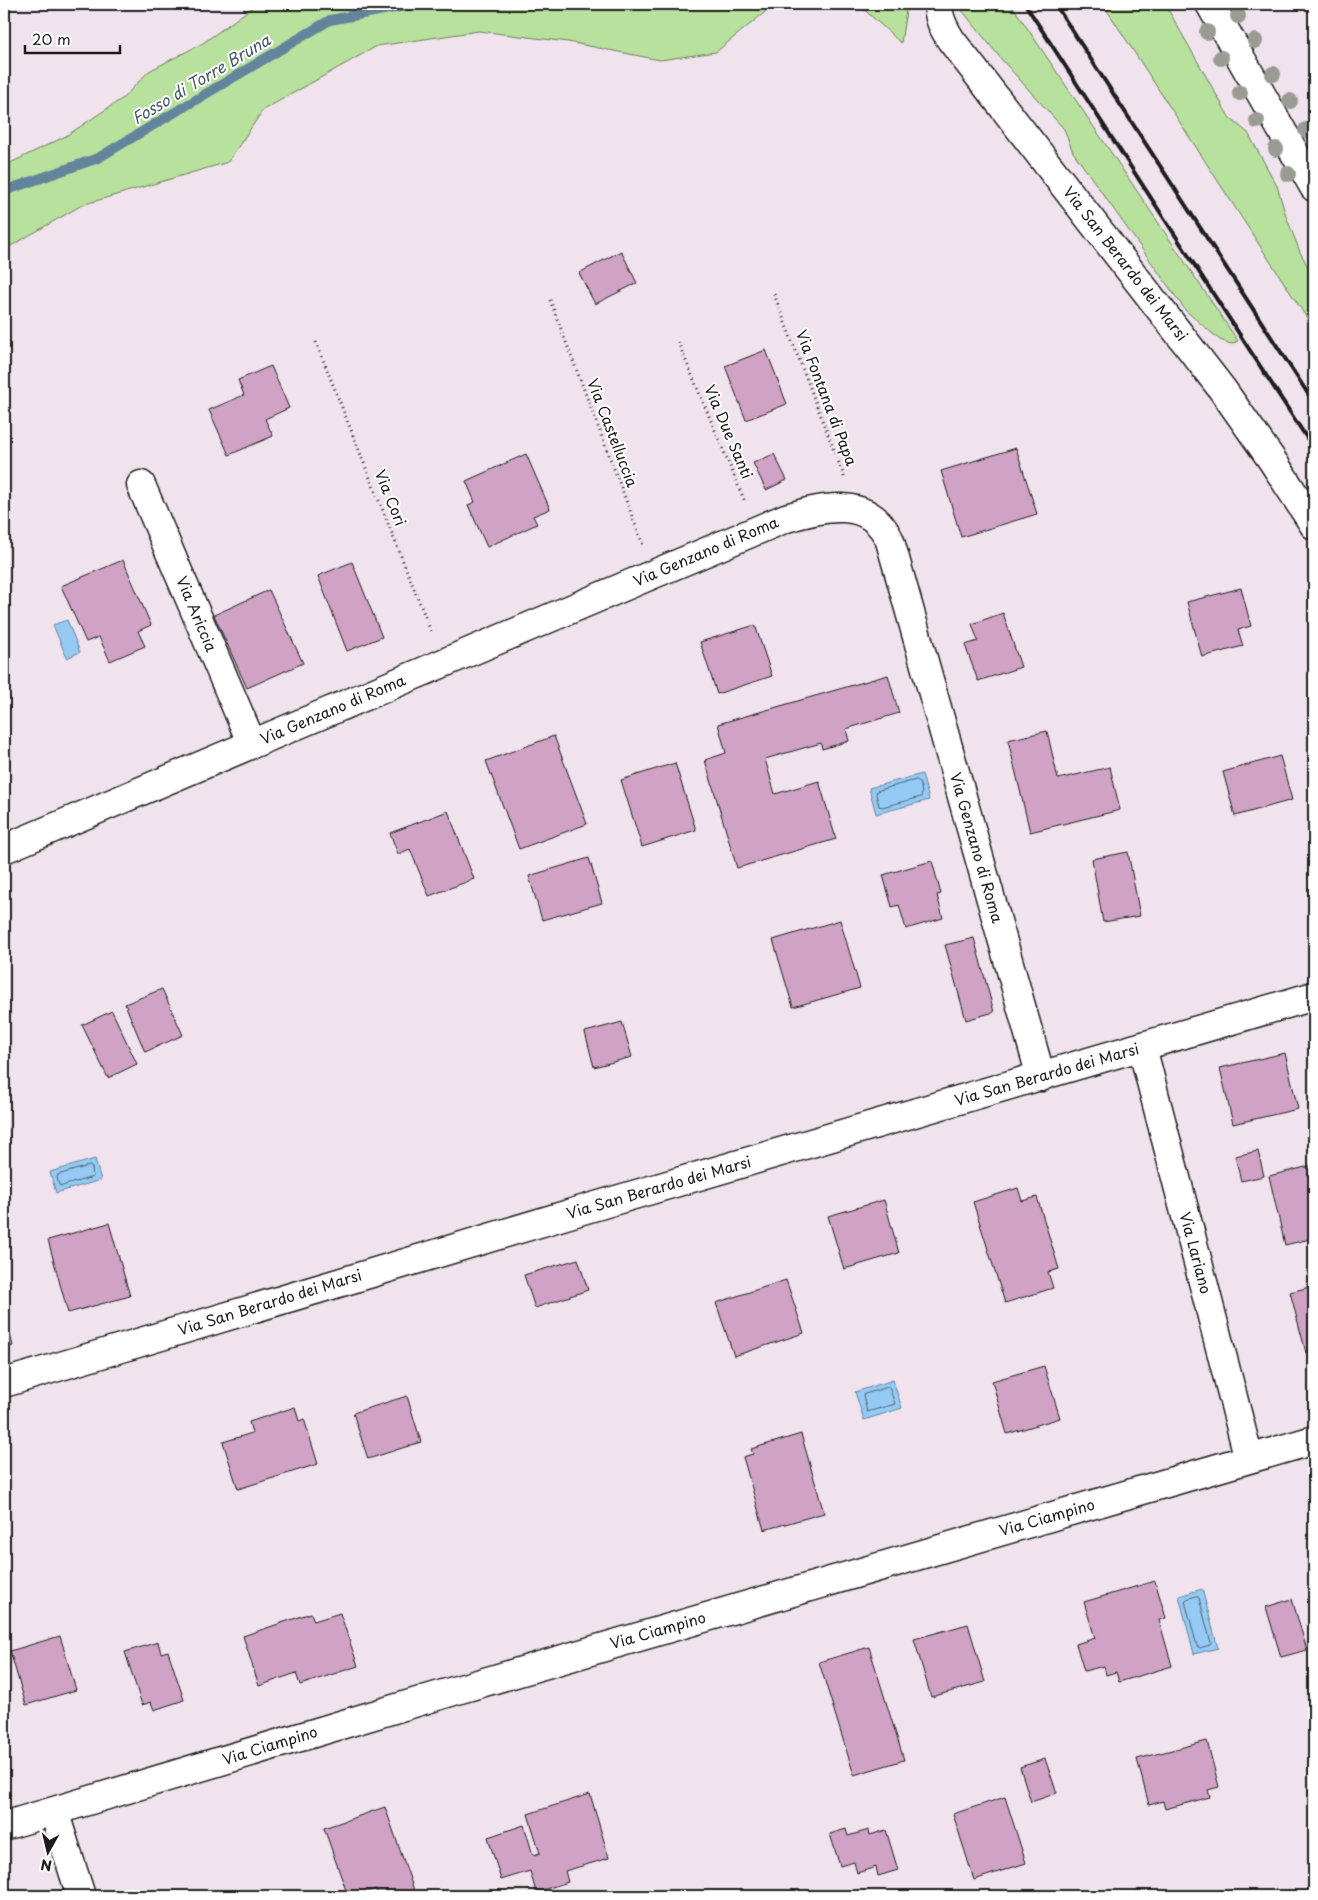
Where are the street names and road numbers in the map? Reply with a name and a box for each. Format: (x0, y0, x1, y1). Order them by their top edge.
street label: Via San Berardo dei Marsi (1058, 181, 1194, 345)
street label: Via Fontana di Papa (791, 326, 864, 469)
street label: Via Castelluccia (582, 375, 645, 491)
street label: Via Due Santi (699, 381, 760, 482)
street label: Via Cori (370, 466, 413, 529)
street label: Via Genzano di Roma (629, 510, 782, 592)
street label: Via Ariccia (171, 572, 224, 655)
street label: Via Genzano di Roma (256, 668, 409, 750)
street label: Via Genzano di Roma (945, 770, 1010, 926)
street label: Via San Berardo dei Marsi (952, 1036, 1142, 1111)
street label: Via San Berardo dei Marsi (564, 1149, 754, 1224)
street label: Via Lariano (1174, 1209, 1218, 1296)
street label: Via San Berardo dei Marsi (175, 1263, 364, 1341)
street label: Via Ciampino (996, 1492, 1097, 1541)
street label: Via Ciampino (607, 1605, 708, 1654)
street label: Via Ciampino (219, 1719, 320, 1770)

